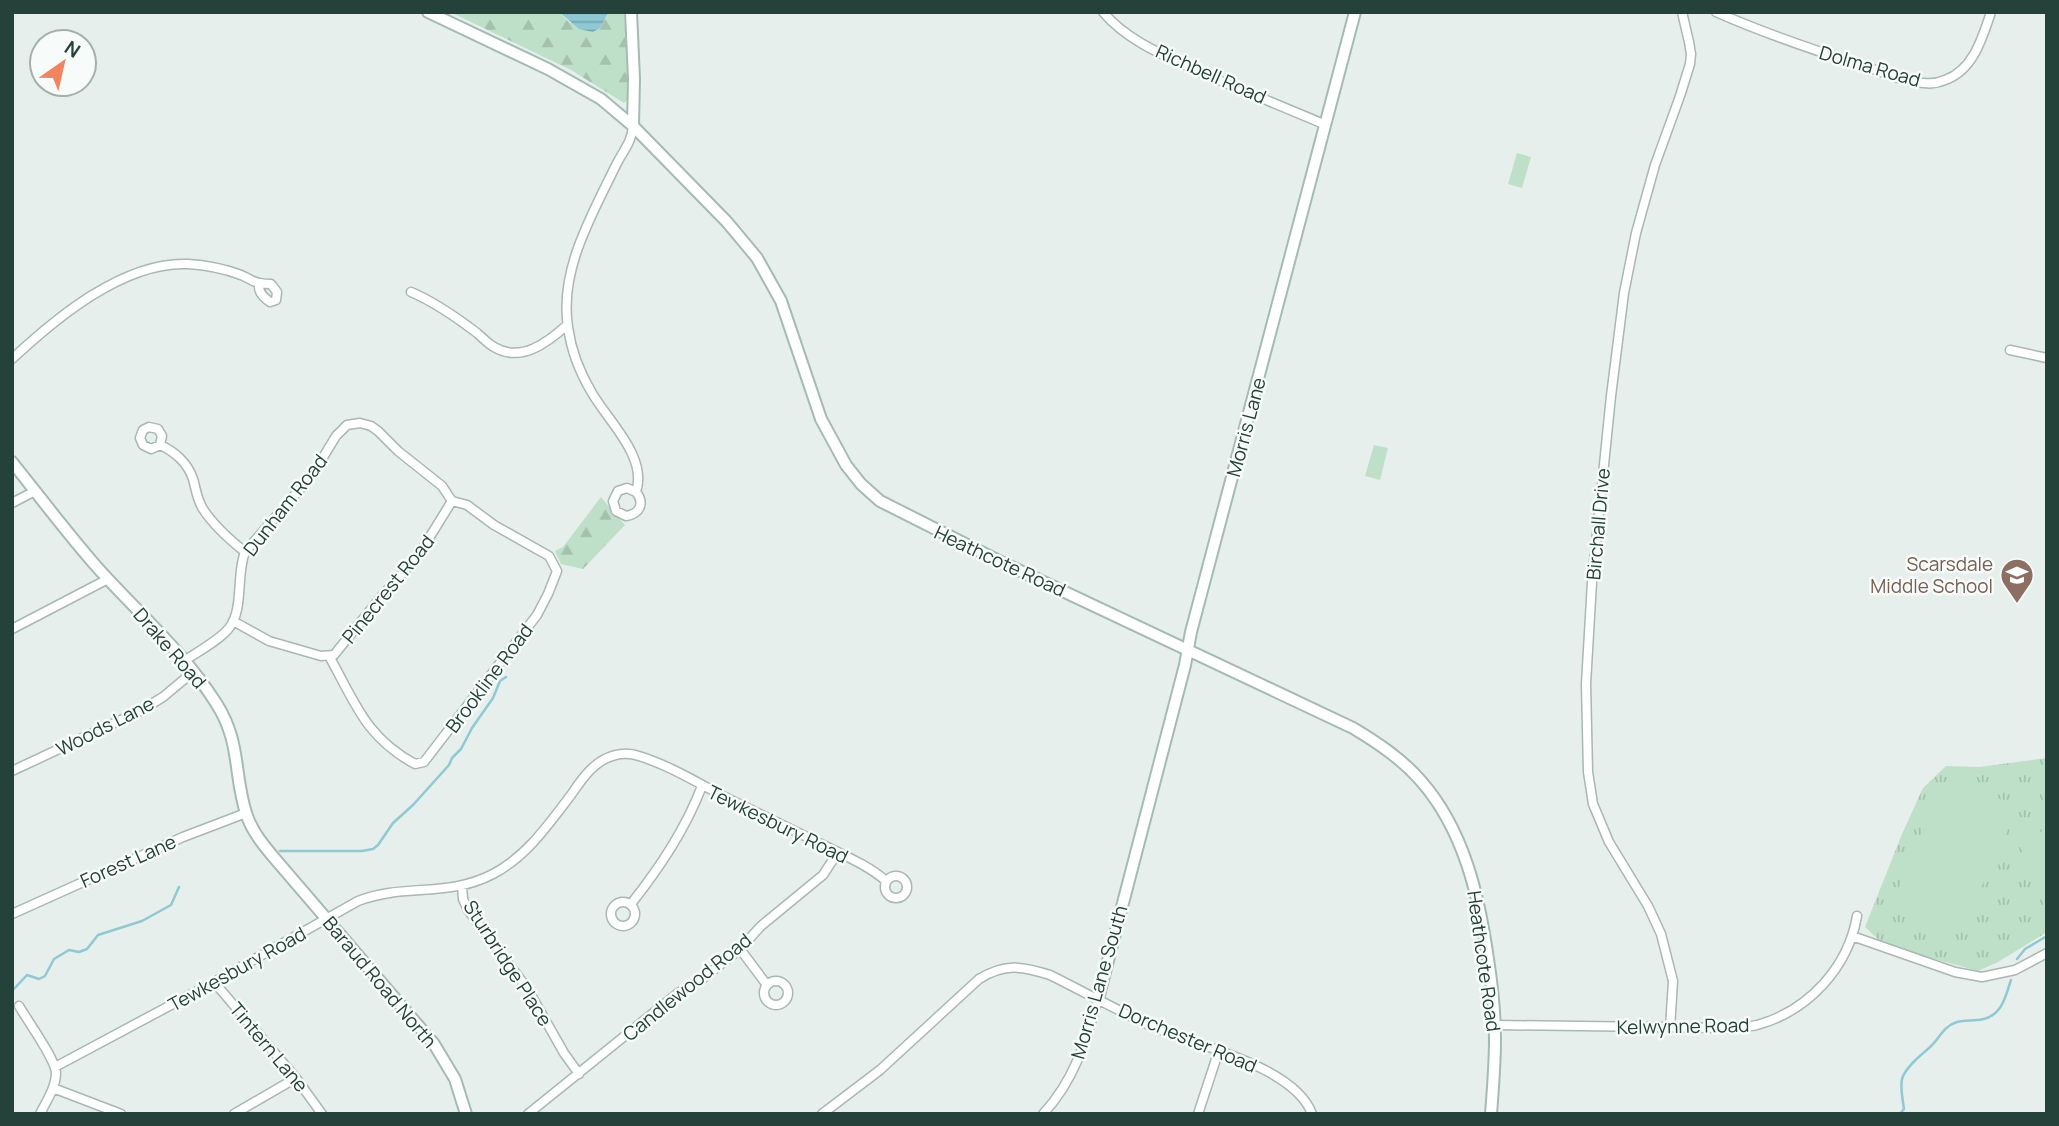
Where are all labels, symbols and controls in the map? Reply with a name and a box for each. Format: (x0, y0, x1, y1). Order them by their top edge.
north arrow (28, 28, 98, 98)
text: N (60, 34, 85, 64)
street label: Richbell Road (1152, 38, 1270, 110)
street label: Dolma Road (1816, 39, 1924, 93)
street label: Morris Lane (1220, 375, 1272, 479)
street label: Dunham Road (237, 449, 333, 561)
street label: Birchall Drive (1580, 467, 1616, 581)
street label: Heathcote Road (930, 519, 1070, 603)
street label: Pinecrest Road (336, 529, 440, 649)
place label: Scarsdale Middle School (1870, 551, 1993, 599)
school or university icon: Scarsdale Middle School (1998, 556, 2036, 605)
street label: Drake Road (128, 602, 212, 694)
street label: Brookline Road (439, 618, 539, 738)
street label: Woods Lane (52, 690, 158, 762)
street label: Tewkesbury Road (703, 779, 853, 869)
street label: Forest Lane (76, 828, 180, 894)
street label: Heathcote Road (1461, 889, 1507, 1033)
street label: Sturbridge Place (458, 895, 558, 1031)
street label: Morris Lane South (1065, 902, 1133, 1062)
street label: Baraud Road North (317, 911, 443, 1053)
street label: Tewkesbury Road (164, 920, 310, 1018)
street label: Candlewood Road (617, 927, 757, 1047)
street label: Tintern Lane (224, 997, 314, 1097)
street label: Dorchester Road (1115, 997, 1261, 1079)
street label: Kelwynne Road (1616, 1012, 1750, 1040)

